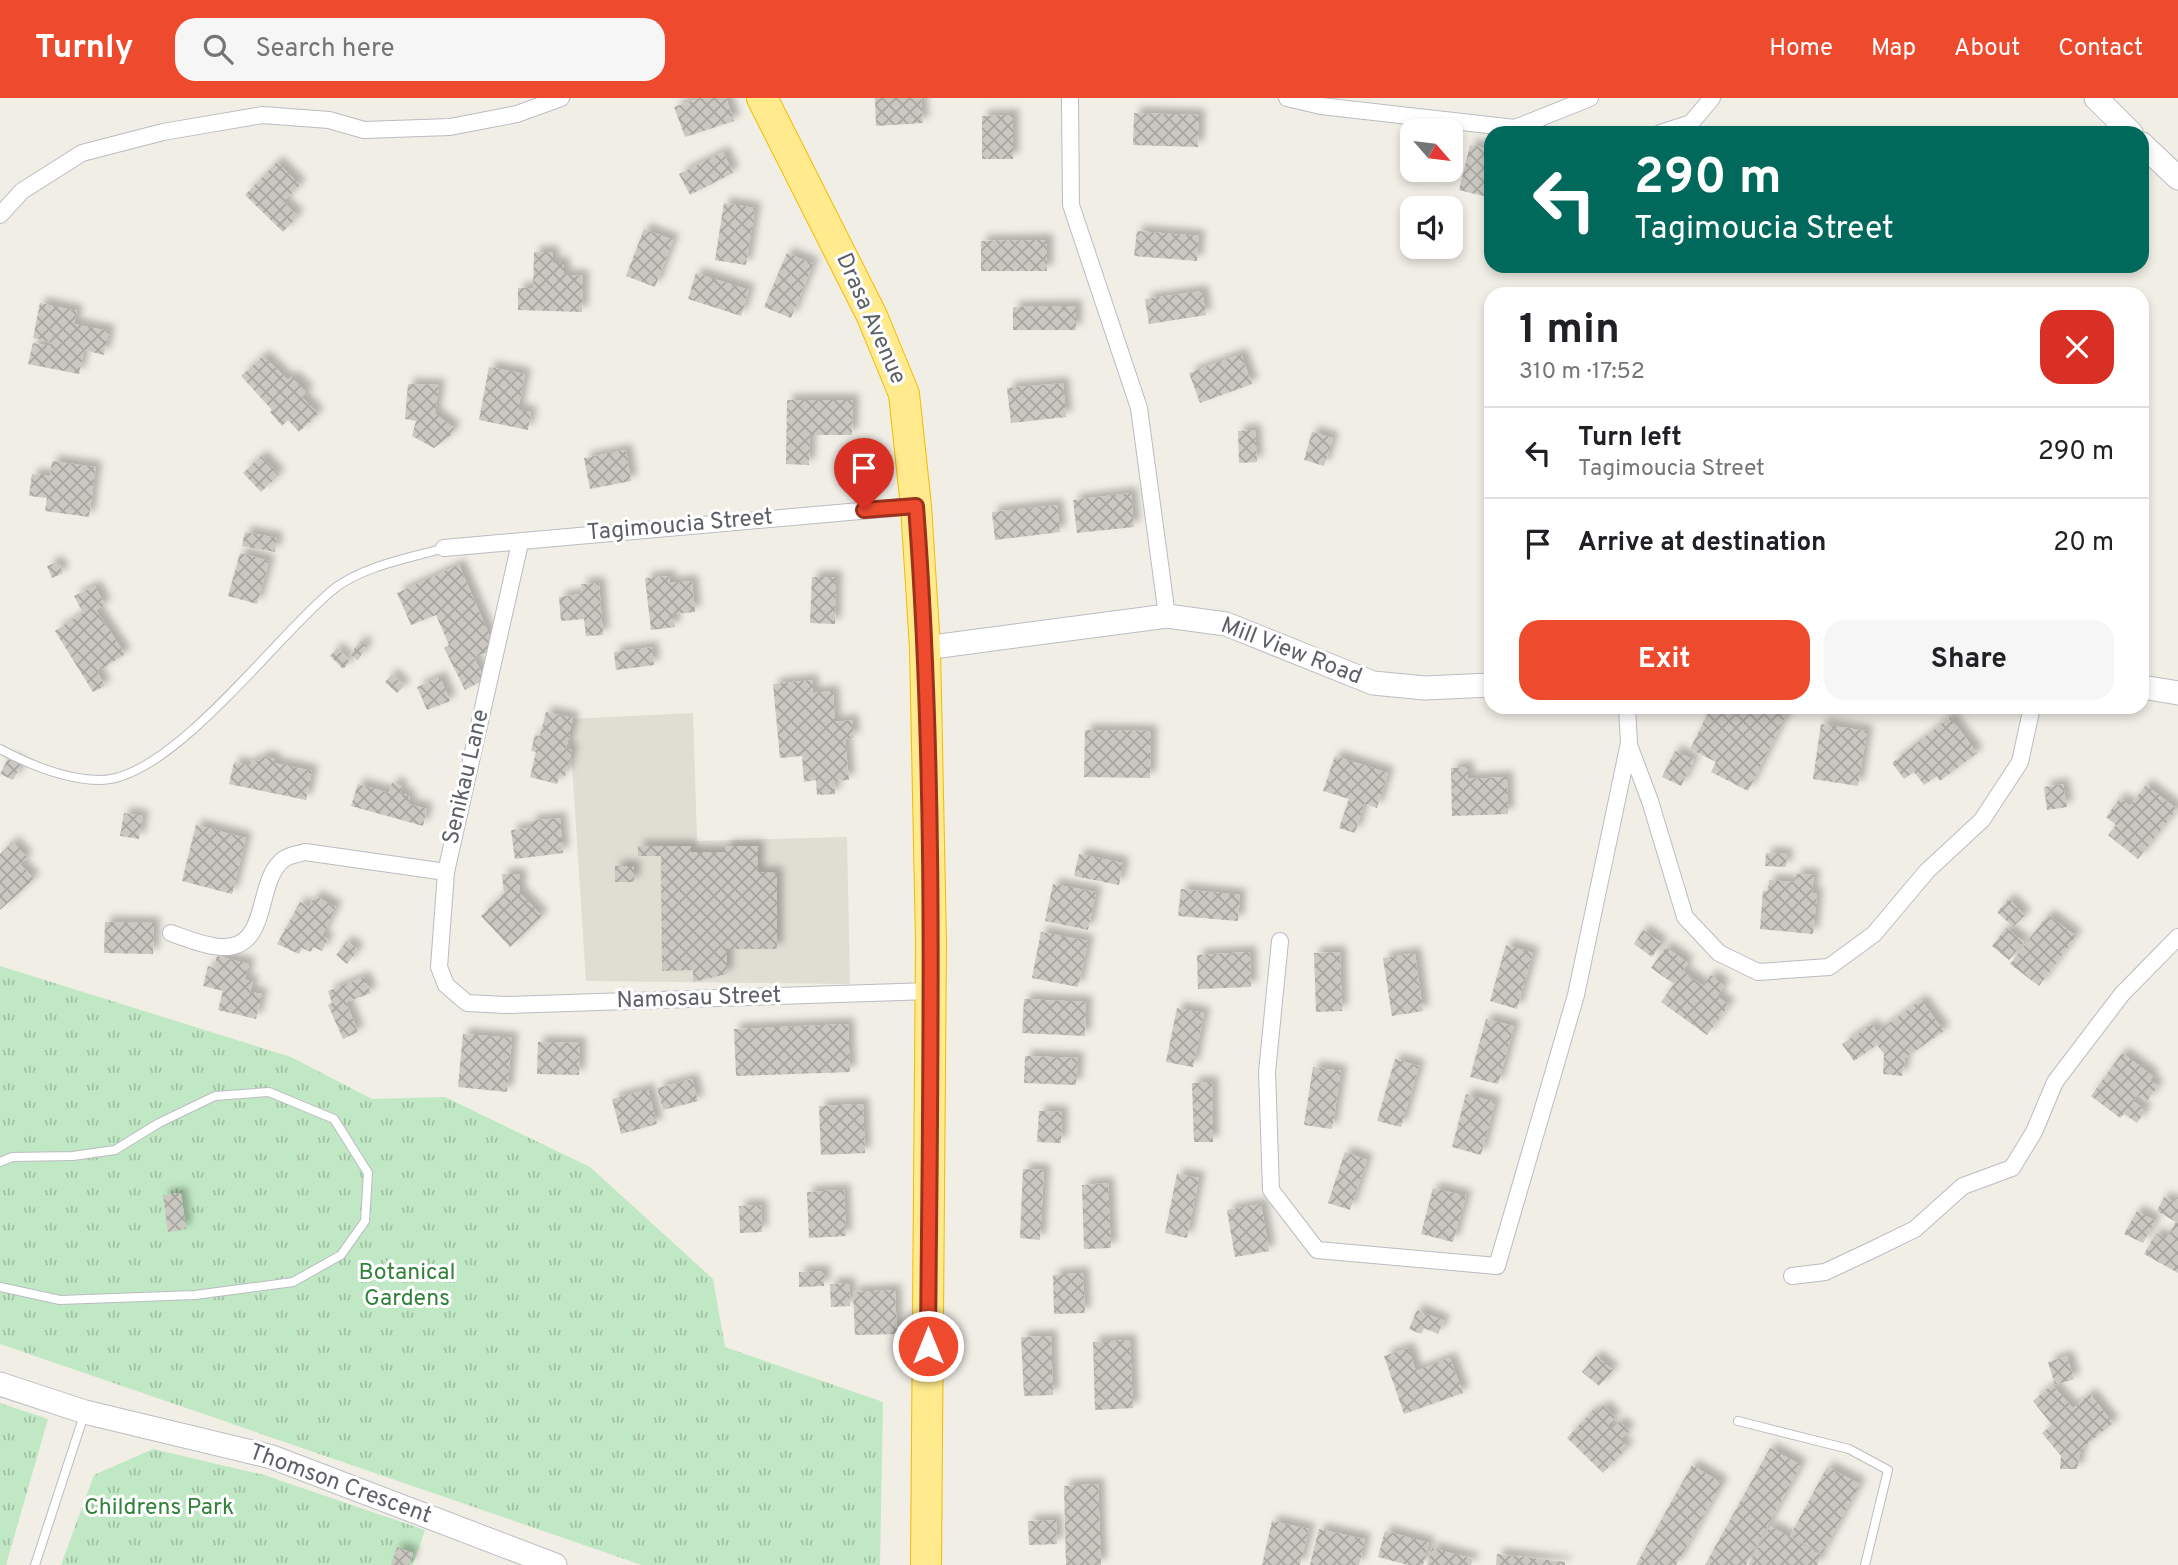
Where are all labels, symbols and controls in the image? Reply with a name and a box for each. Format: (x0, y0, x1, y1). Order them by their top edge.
search box (175, 18, 665, 81)
text: Turnly (35, 28, 133, 70)
icon: search (199, 30, 237, 68)
text: Search here (255, 33, 394, 66)
text: Home (1769, 34, 1833, 64)
text: Map (1871, 34, 1916, 64)
text: About (1954, 34, 2020, 64)
text: Contact (2058, 34, 2143, 64)
north arrow (1400, 119, 1463, 182)
map controls (1400, 119, 1463, 259)
text: 290 m (1634, 149, 1782, 211)
icon: left (1519, 154, 1610, 245)
button: sound (1400, 196, 1463, 259)
text: Tagimoucia Street (1634, 210, 1894, 250)
street label: Drasa Avenue (828, 249, 912, 389)
text: 1 min (1519, 305, 1620, 358)
button: close (2040, 310, 2114, 384)
text: 310 m · 17:52 (1519, 358, 1645, 387)
text: Turn left (1578, 422, 1682, 455)
icon: left (1519, 434, 1557, 472)
text: 290 m (2038, 436, 2114, 469)
pin (834, 438, 894, 510)
icon: arrive (845, 449, 883, 487)
text: Tagimoucia Street (1578, 455, 1765, 484)
street label: Tagimoucia Street (586, 503, 774, 549)
icon: arrive (1519, 525, 1557, 563)
text: Arrive at destination (1578, 527, 1826, 560)
text: 20 m (2053, 527, 2114, 560)
street label: Mill View Road (1216, 612, 1366, 692)
button: Exit (1519, 620, 1810, 700)
button: Share (1824, 620, 2114, 700)
street label: Senikau Lane (437, 707, 497, 847)
street label: Namosau Street (616, 982, 782, 1016)
park label: Botanical Gardens (359, 1259, 455, 1314)
position arrow (891, 1309, 965, 1383)
street label: Thomson Crescent (245, 1439, 435, 1531)
park label: Childrens Park (84, 1494, 234, 1523)

